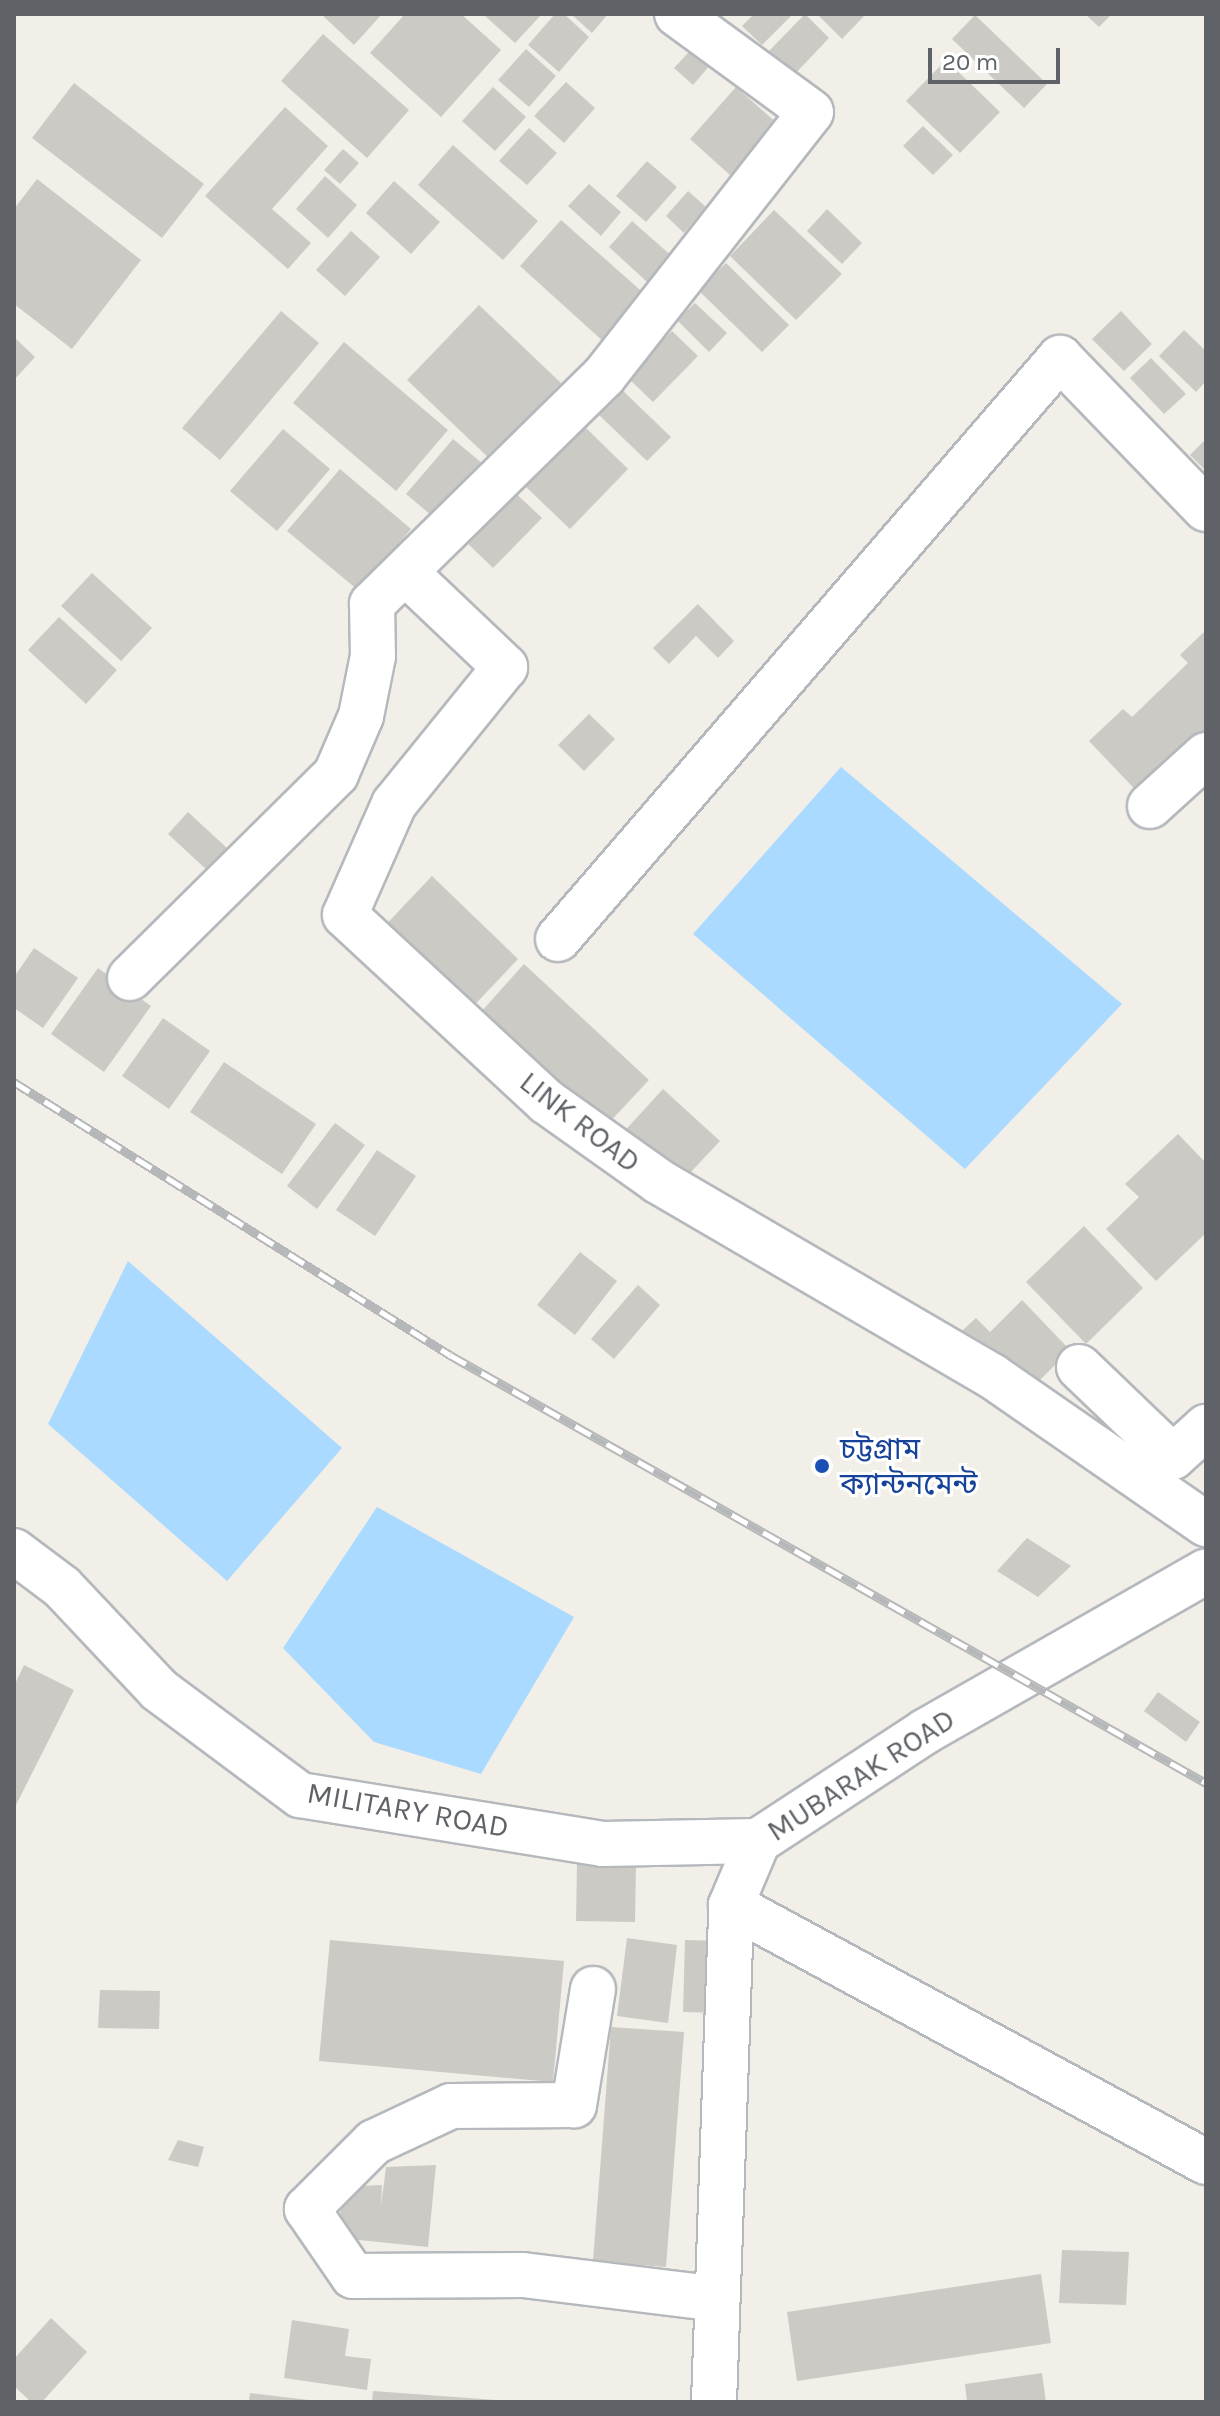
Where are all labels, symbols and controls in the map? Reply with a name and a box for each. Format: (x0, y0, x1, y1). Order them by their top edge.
scale bar (932, 32, 1064, 82)
text: 20 m (942, 48, 998, 76)
street label: LINK ROAD (513, 1064, 647, 1180)
place label: চট্টগ্রাম ক্যান্টনমেন্ট (840, 1431, 978, 1502)
marker: চট্টগ্রাম ক্যান্টনমেন্ট (811, 1455, 833, 1477)
street label: MUBARAK ROAD (760, 1701, 962, 1849)
street label: MILITARY ROAD (304, 1775, 512, 1845)

